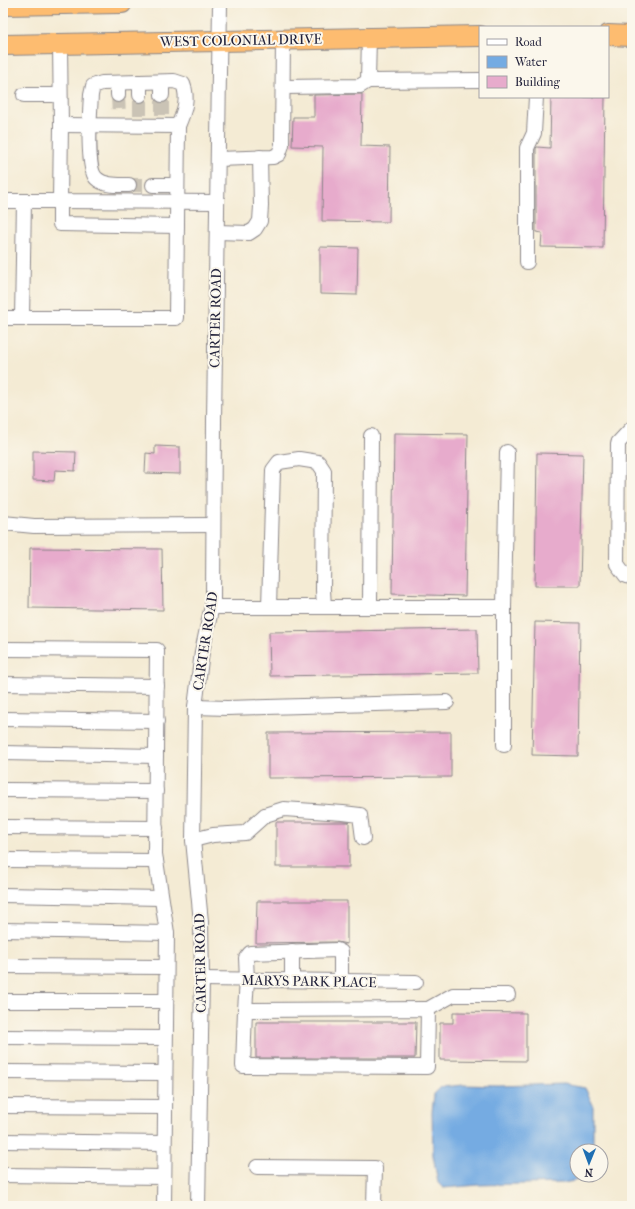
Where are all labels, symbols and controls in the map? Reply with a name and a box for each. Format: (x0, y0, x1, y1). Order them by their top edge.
legend (479, 26, 609, 98)
street label: WEST COLONIAL DRIVE (159, 31, 323, 50)
text: Road (515, 35, 542, 49)
text: Water (514, 55, 548, 69)
text: Building (515, 75, 560, 89)
street label: CARTER ROAD (206, 268, 225, 368)
street label: CARTER ROAD (189, 590, 222, 692)
street label: CARTER ROAD (191, 913, 210, 1013)
street label: MARYS PARK PLACE (241, 972, 377, 991)
north arrow (569, 1143, 609, 1183)
text: N (584, 1166, 593, 1179)

